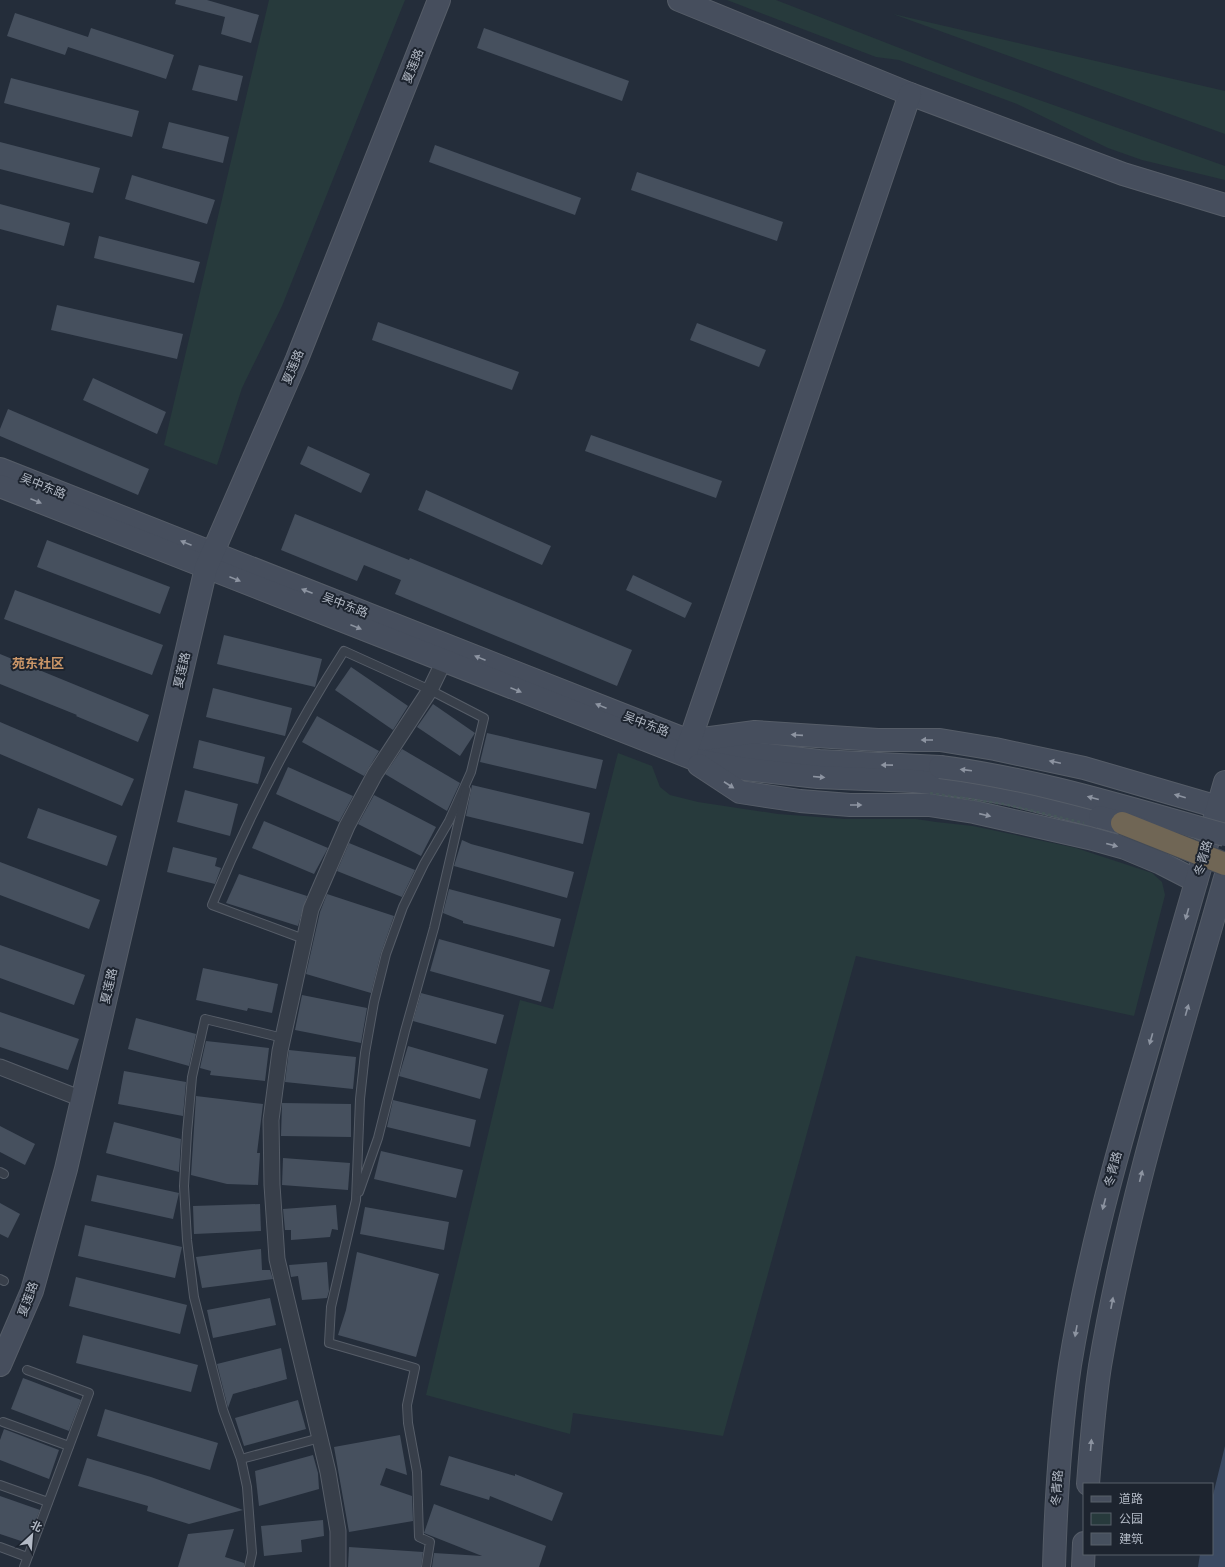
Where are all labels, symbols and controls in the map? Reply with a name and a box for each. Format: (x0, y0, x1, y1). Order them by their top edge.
street label: 夏莲路 (400, 47, 426, 85)
street label: 夏莲路 (280, 348, 306, 386)
street label: 吴中东路 (18, 471, 68, 501)
one-way arrow (31, 498, 43, 504)
one-way arrow (179, 540, 191, 546)
one-way arrow (230, 577, 242, 583)
one-way arrow (301, 587, 313, 593)
street label: 吴中东路 (320, 590, 370, 620)
one-way arrow (351, 624, 362, 630)
street label: 夏莲路 (171, 651, 193, 689)
one-way arrow (474, 655, 486, 661)
district label: 苑东社区 (12, 656, 64, 672)
one-way arrow (511, 687, 522, 693)
one-way arrow (595, 703, 607, 709)
street label: 吴中东路 (621, 709, 671, 739)
one-way arrow (791, 731, 803, 738)
one-way arrow (920, 737, 933, 743)
one-way arrow (1049, 758, 1061, 764)
one-way arrow (880, 762, 893, 768)
one-way arrow (960, 767, 972, 773)
one-way arrow (813, 774, 825, 781)
one-way arrow (724, 781, 734, 789)
one-way arrow (1174, 793, 1187, 799)
one-way arrow (1087, 795, 1099, 801)
one-way arrow (850, 802, 863, 808)
one-way arrow (979, 812, 991, 818)
street label: 冬青路 (1191, 839, 1215, 877)
one-way arrow (1105, 842, 1118, 848)
one-way arrow (1184, 908, 1190, 920)
street label: 夏莲路 (98, 967, 120, 1005)
one-way arrow (1184, 1004, 1190, 1016)
one-way arrow (1147, 1032, 1153, 1045)
street label: 冬青路 (1102, 1150, 1124, 1188)
one-way arrow (1138, 1170, 1144, 1182)
one-way arrow (1101, 1198, 1107, 1210)
street label: 夏莲路 (15, 1280, 41, 1318)
one-way arrow (1109, 1297, 1115, 1309)
one-way arrow (1073, 1325, 1079, 1337)
one-way arrow (1088, 1439, 1095, 1451)
street label: 冬青路 (1049, 1470, 1065, 1506)
legend (1083, 1483, 1213, 1555)
text: 道路 (1119, 1492, 1143, 1506)
text: 公园 (1119, 1512, 1143, 1526)
north arrow (12, 1515, 52, 1555)
text: 北 (28, 1518, 44, 1535)
text: 建筑 (1119, 1532, 1143, 1546)

